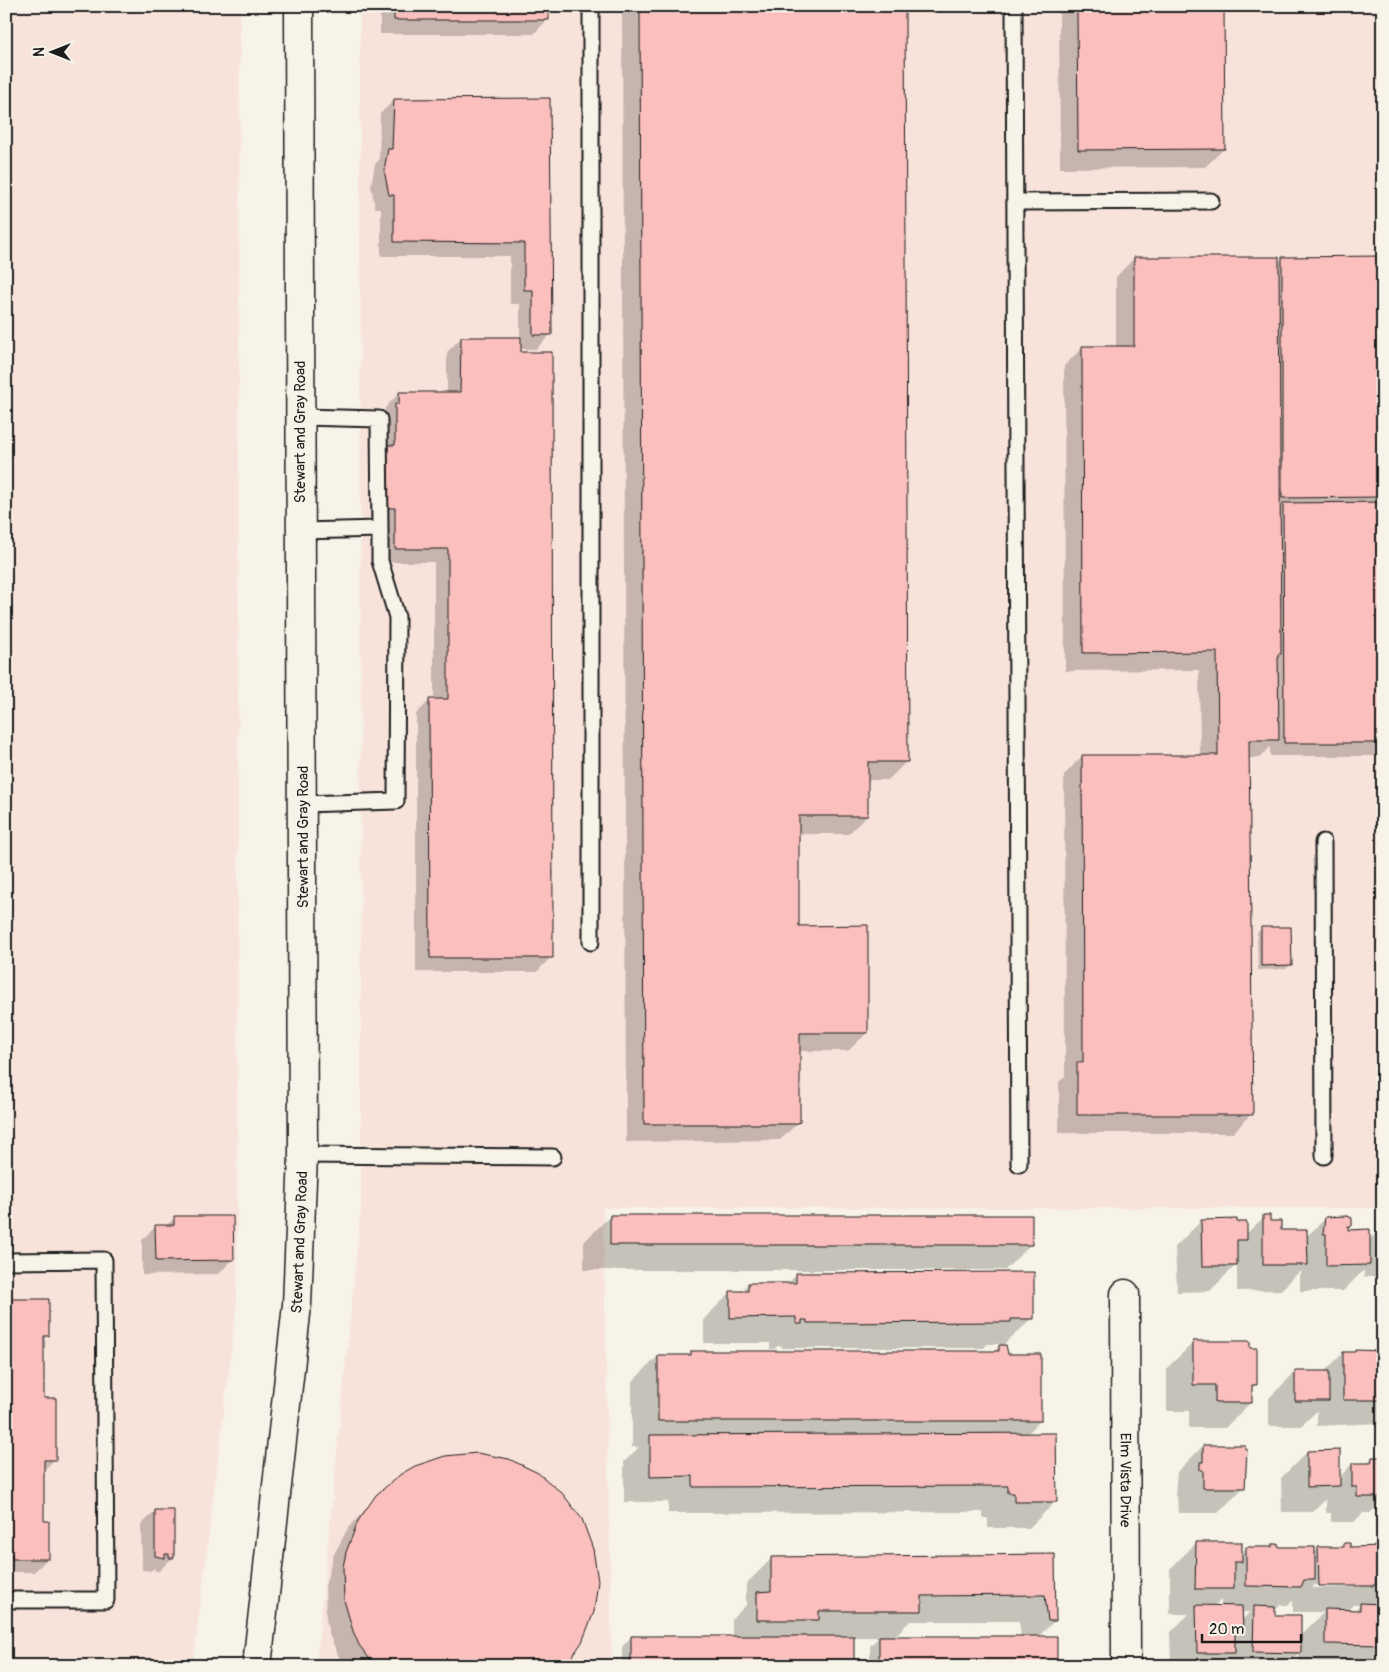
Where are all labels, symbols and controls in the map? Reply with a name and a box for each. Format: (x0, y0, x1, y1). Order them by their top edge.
north arrow (28, 28, 78, 78)
text: N (31, 47, 48, 57)
street label: Stewart and Gray Road (291, 361, 310, 503)
street label: Stewart and Gray Road (294, 766, 313, 908)
street label: Stewart and Gray Road (287, 1171, 312, 1315)
street label: Elm Vista Drive (1115, 1433, 1135, 1528)
scale bar (1202, 1612, 1300, 1644)
text: 20 m (1209, 1620, 1244, 1639)

